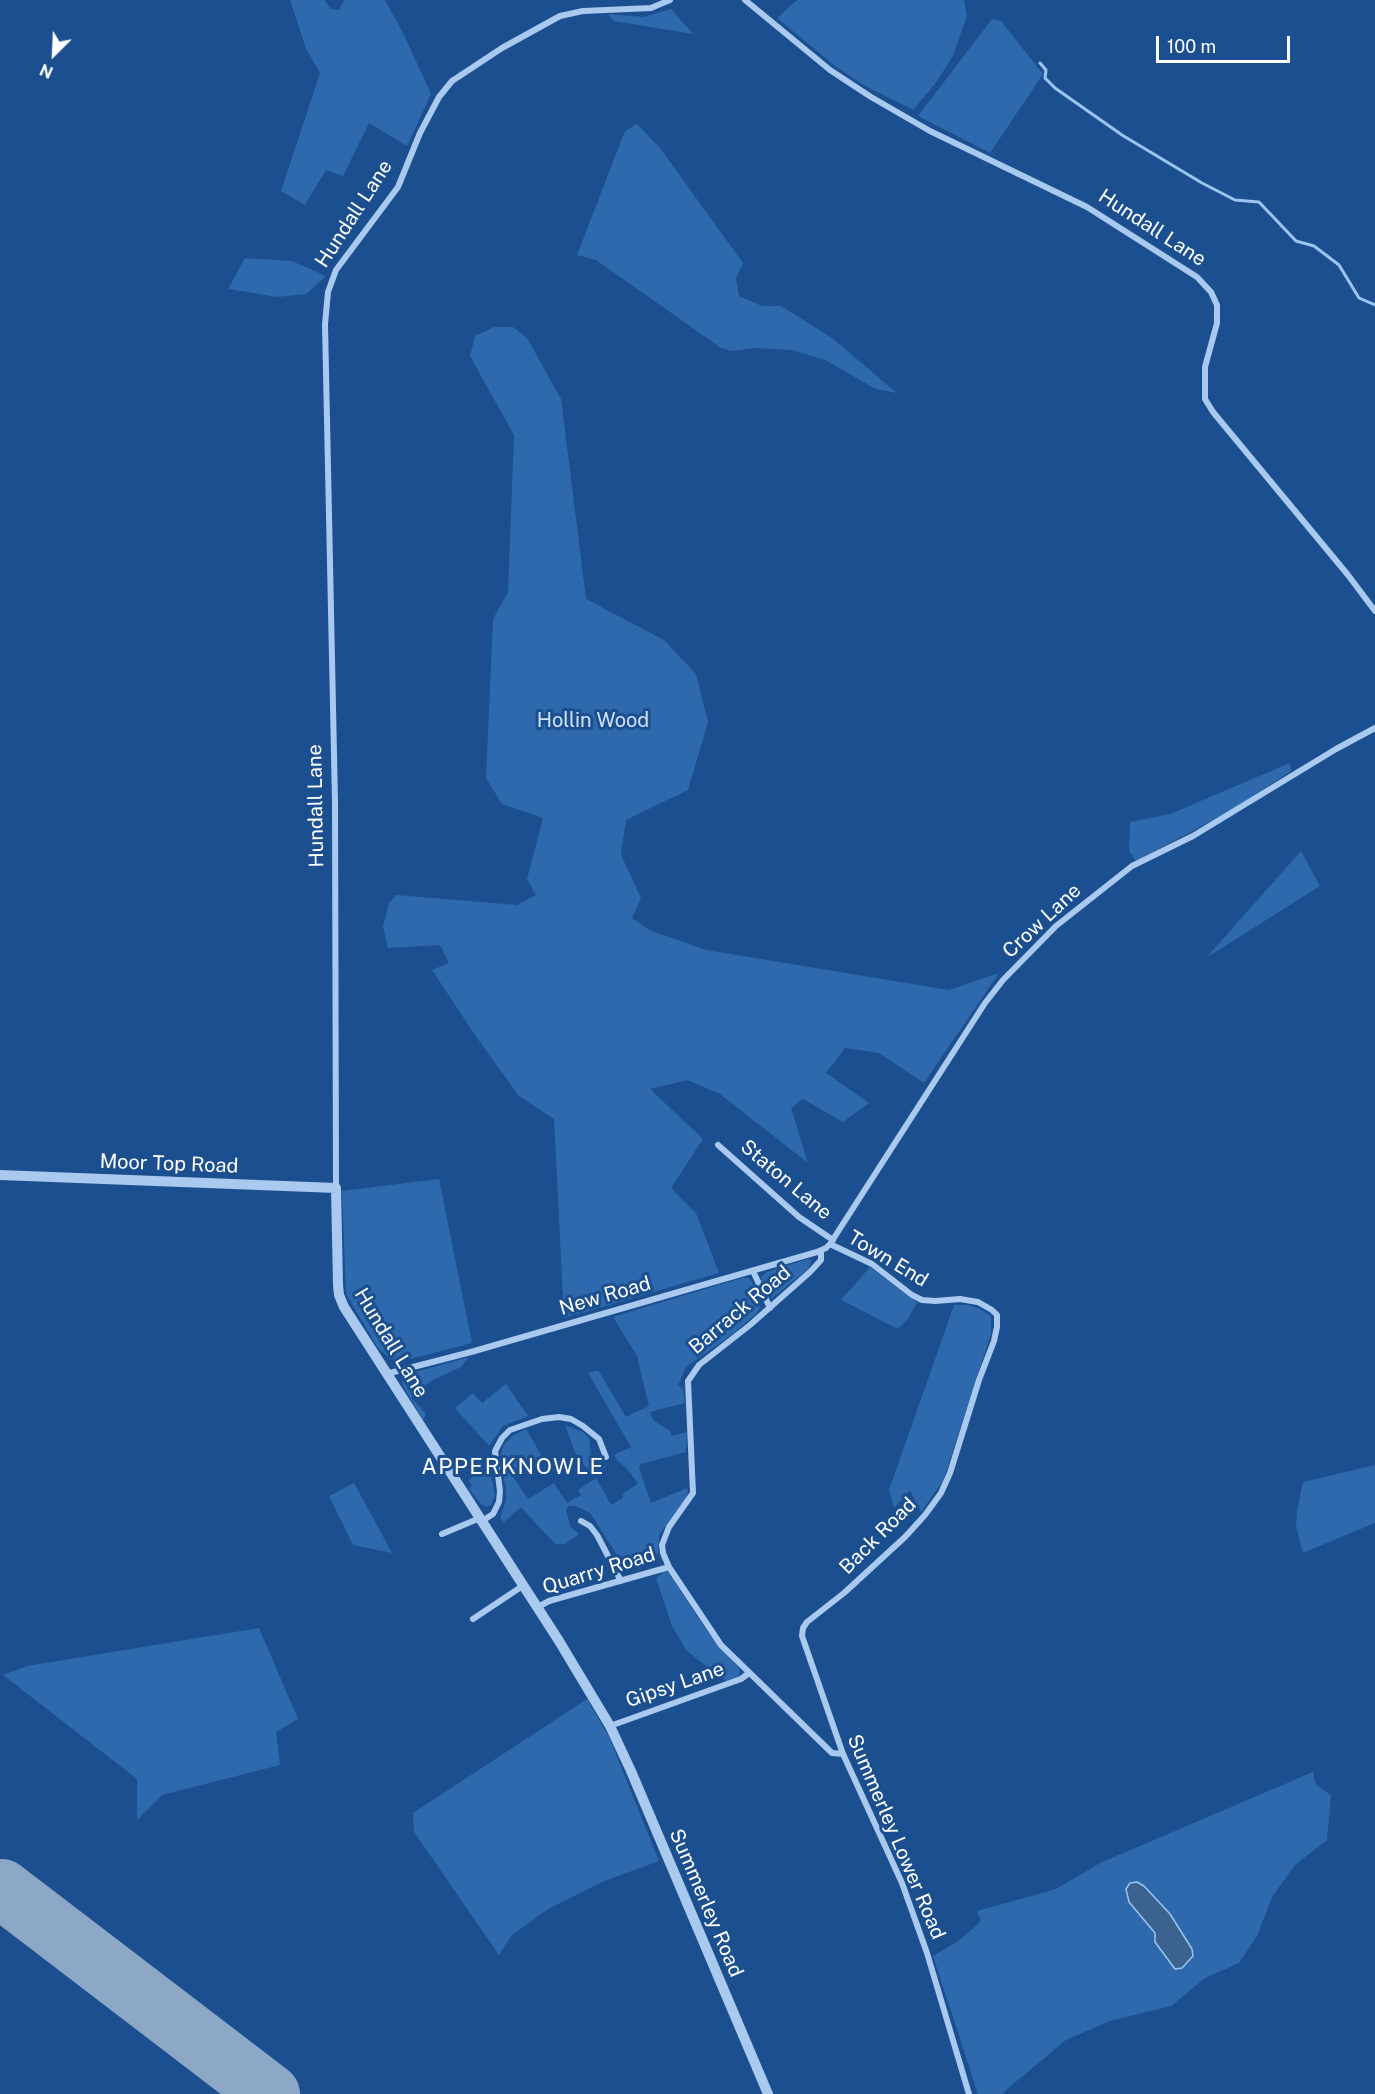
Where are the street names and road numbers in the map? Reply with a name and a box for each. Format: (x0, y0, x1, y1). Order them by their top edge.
street label: Hundall Lane (310, 156, 398, 272)
street label: Hundall Lane (1094, 184, 1210, 272)
street label: Hundall Lane (303, 744, 329, 868)
street label: Crow Lane (998, 879, 1086, 963)
street label: Staton Lane (735, 1135, 837, 1225)
street label: Moor Top Road (99, 1150, 239, 1178)
street label: Town End (844, 1226, 932, 1292)
street label: Barrack Road (684, 1261, 796, 1359)
street label: New Road (557, 1272, 653, 1320)
street label: Hundall Lane (349, 1284, 433, 1402)
street label: Back Road (835, 1493, 921, 1579)
street label: Quarry Road (540, 1543, 658, 1599)
street label: Gipsy Lane (623, 1657, 727, 1713)
street label: Summerley Lower Road (842, 1731, 950, 1943)
street label: Summerley Road (664, 1825, 748, 1981)

